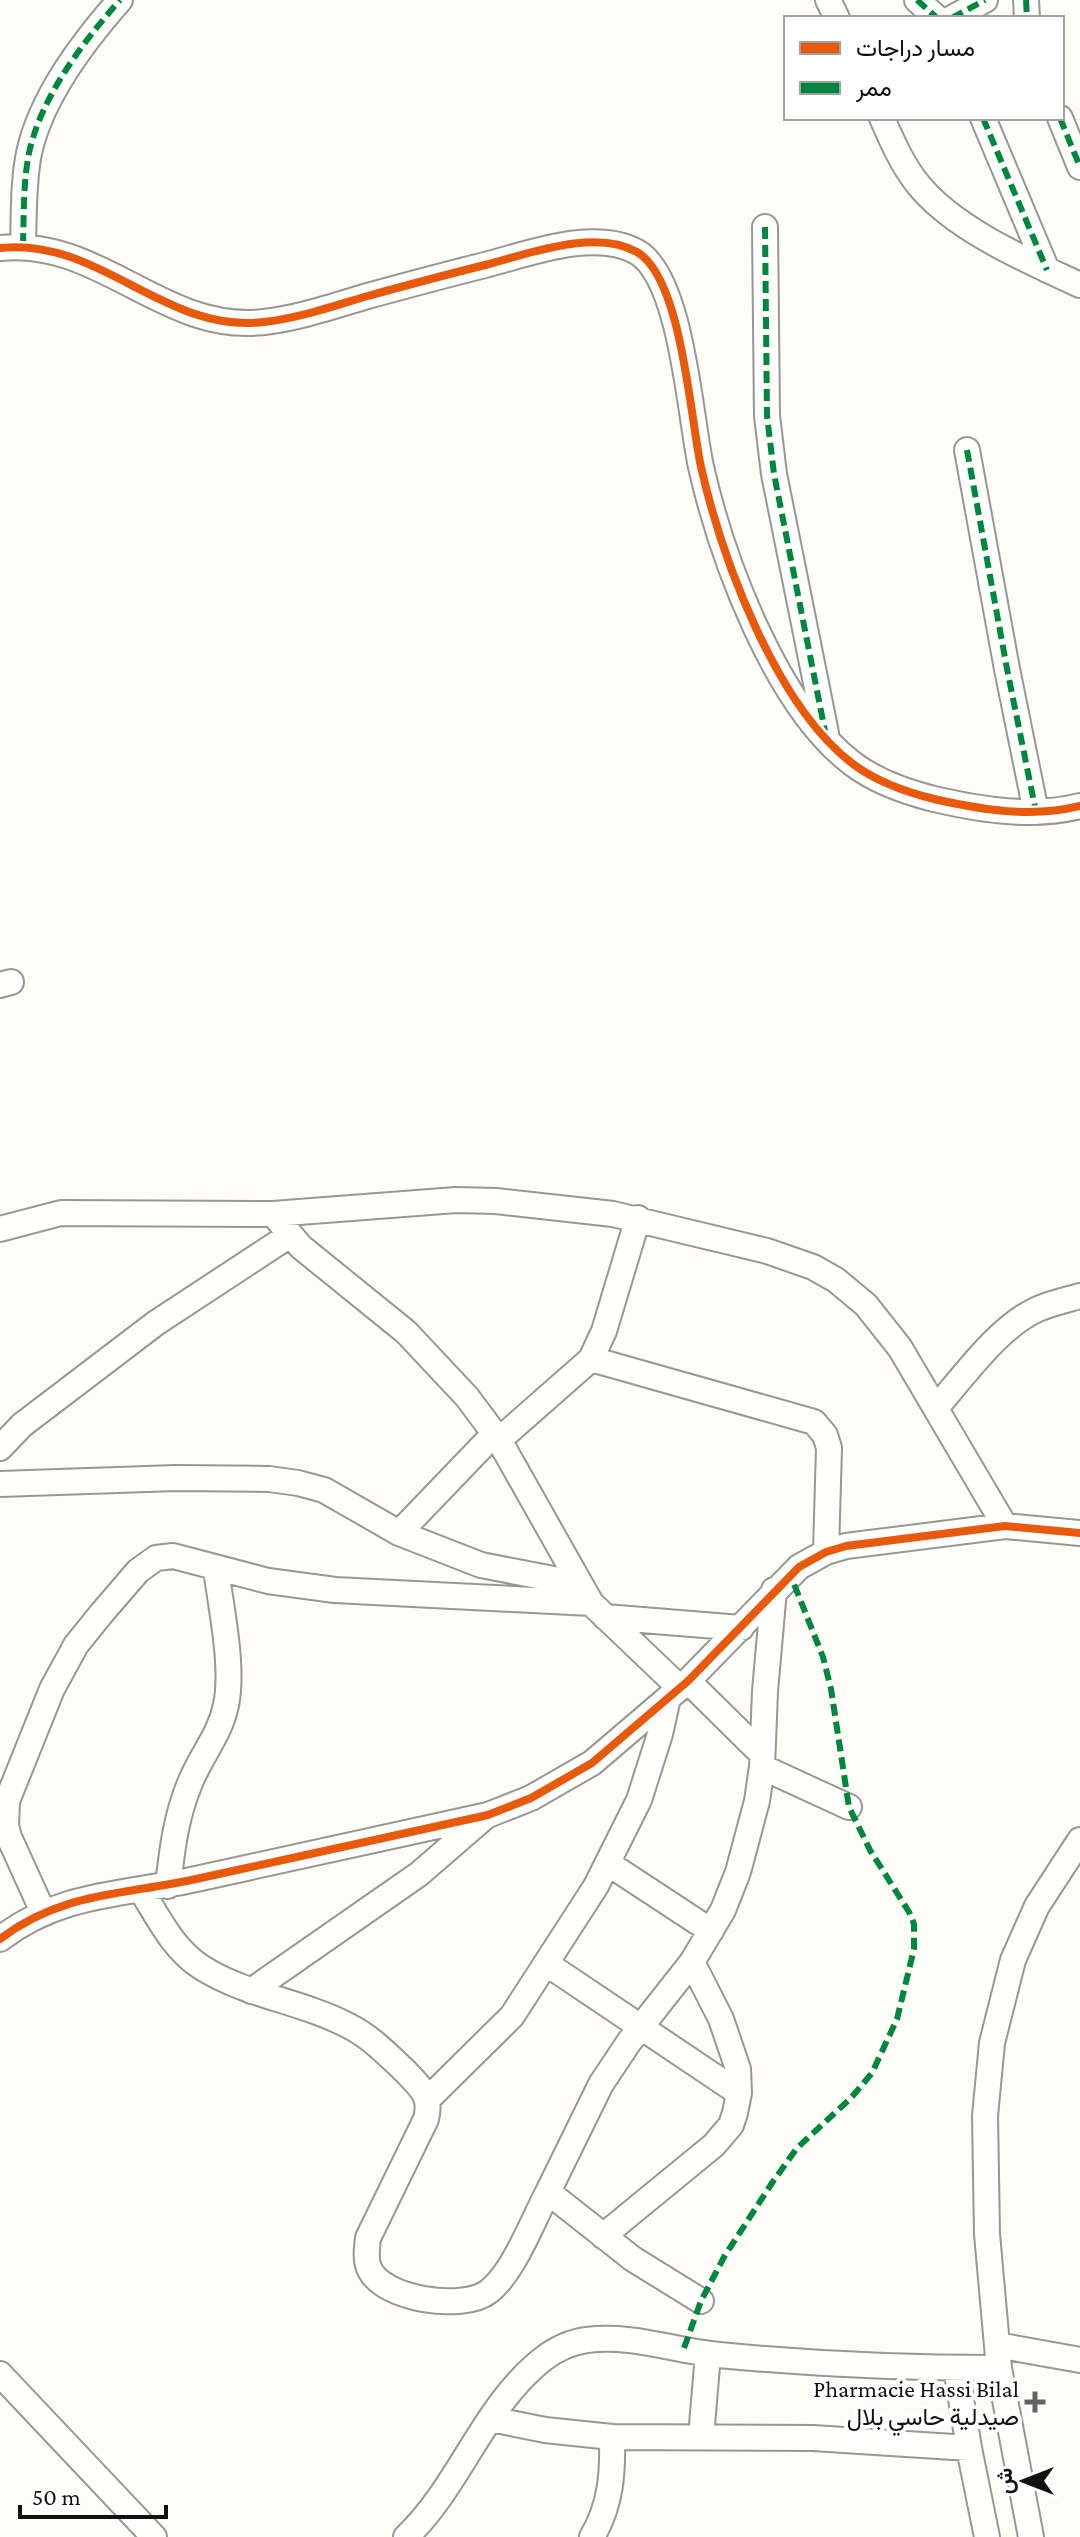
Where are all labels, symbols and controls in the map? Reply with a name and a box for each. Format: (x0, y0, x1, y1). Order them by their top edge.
legend (784, 16, 1064, 120)
text: مسار دراجات (856, 34, 975, 63)
text: ممر (855, 74, 892, 103)
place label: Pharmacie Hassi Bilal صيدلية حاسي بلال (813, 2375, 1019, 2436)
marker: Pharmacie Hassi Bilal صيدلية حاسي بلال (1026, 2393, 1044, 2411)
north arrow (984, 2441, 1064, 2521)
text: ش (992, 2468, 1018, 2494)
scale bar (20, 2469, 166, 2519)
text: 50 m (32, 2483, 81, 2510)

